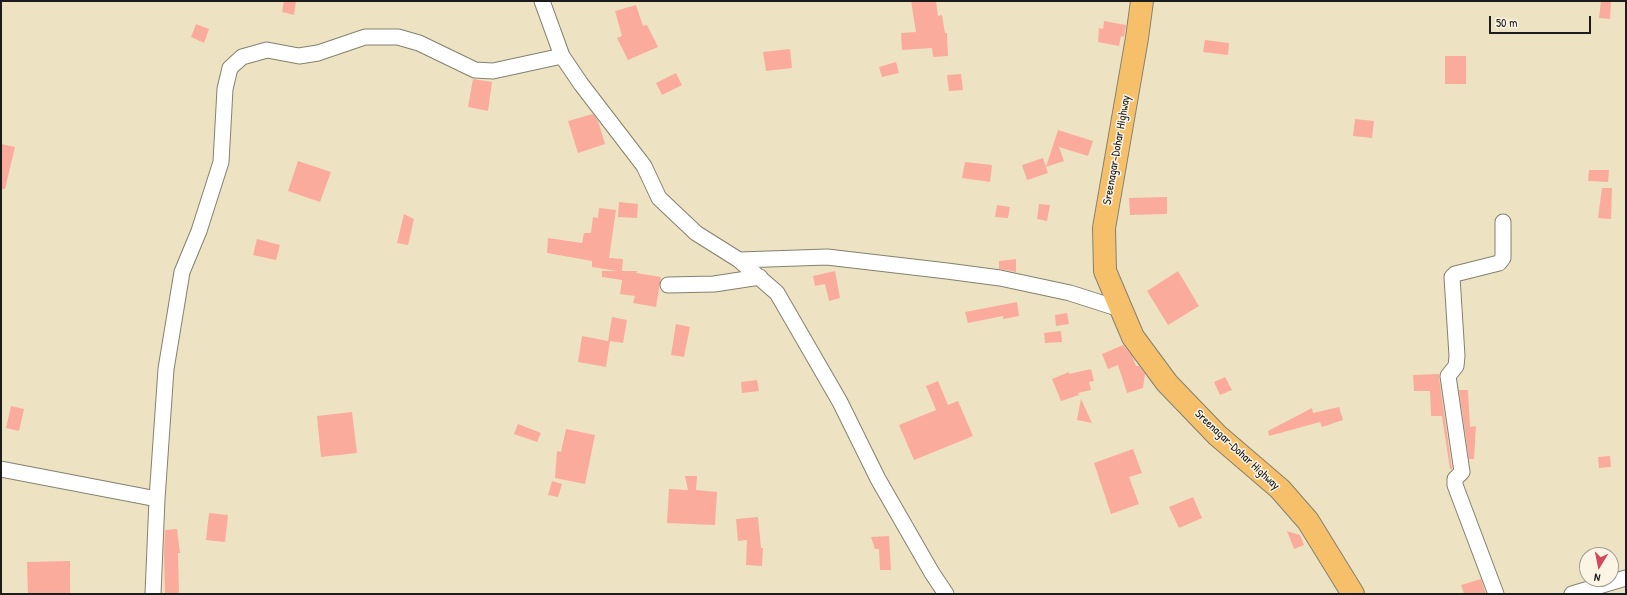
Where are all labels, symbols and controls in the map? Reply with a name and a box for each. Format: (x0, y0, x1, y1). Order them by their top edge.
scale bar (1491, 8, 1593, 34)
text: 50 m (1496, 14, 1517, 31)
street label: Sreenagar-Dohar Highway (1100, 94, 1134, 206)
street label: Sreenagar-Dohar Highway (1191, 407, 1283, 493)
north arrow (1579, 547, 1619, 587)
text: N (1593, 570, 1601, 585)

